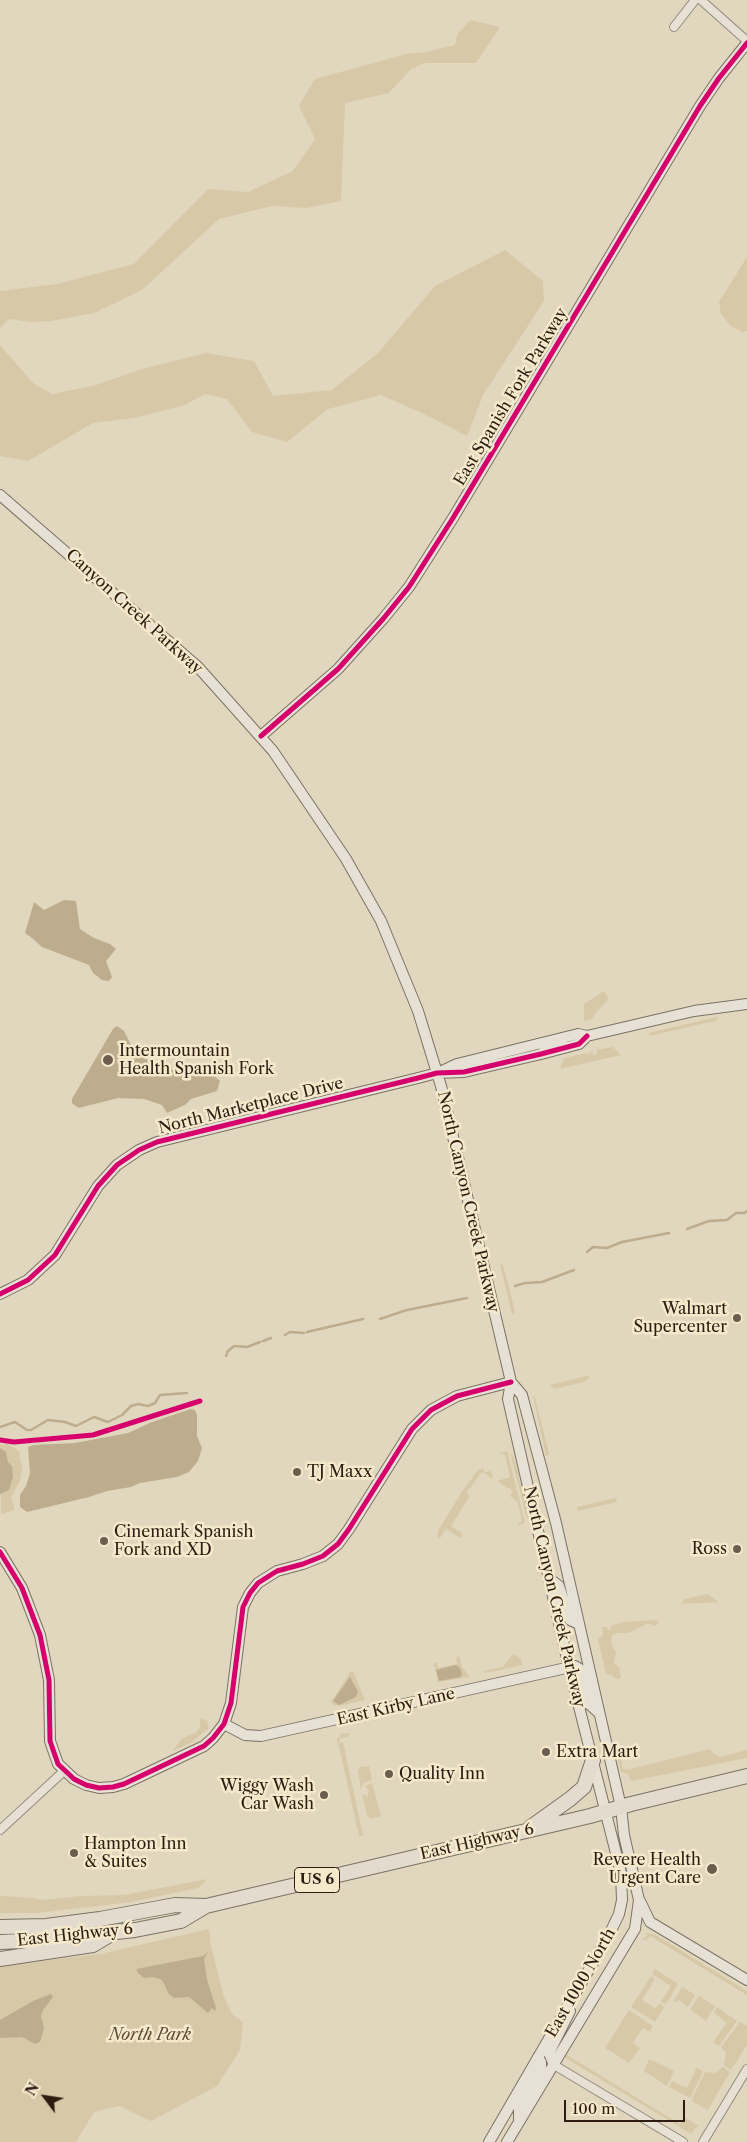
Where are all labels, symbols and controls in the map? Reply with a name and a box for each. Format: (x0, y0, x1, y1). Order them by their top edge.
street label: East Spanish Fork Parkway (450, 305, 572, 489)
street label: Canyon Creek Parkway (62, 546, 206, 678)
place label: Intermountain Health Spanish Fork (119, 1041, 274, 1079)
marker: Intermountain Health Spanish Fork (101, 1053, 115, 1067)
street label: North Marketplace Drive (157, 1074, 345, 1138)
street label: North Canyon Creek Parkway (433, 1089, 503, 1315)
place label: Walmart Supercenter (633, 1299, 727, 1337)
marker: Walmart Supercenter (731, 1312, 743, 1324)
place label: TJ Maxx (307, 1462, 372, 1482)
marker: TJ Maxx (291, 1466, 303, 1478)
street label: North Canyon Creek Parkway (519, 1484, 589, 1710)
place label: Cinemark Spanish Fork and XD (114, 1522, 253, 1560)
marker: Cinemark Spanish Fork and XD (98, 1535, 110, 1547)
place label: Ross (692, 1539, 727, 1559)
marker: Ross (731, 1543, 743, 1555)
street label: East Kirby Lane (335, 1684, 457, 1730)
place label: Extra Mart (556, 1742, 638, 1762)
marker: Extra Mart (540, 1746, 552, 1758)
place label: Quality Inn (399, 1764, 485, 1784)
marker: Quality Inn (383, 1768, 395, 1780)
place label: Wiggy Wash Car Wash (220, 1776, 314, 1814)
marker: Wiggy Wash Car Wash (318, 1789, 330, 1801)
street label: East Highway 6 (418, 1820, 536, 1864)
place label: Hampton Inn & Suites (84, 1834, 187, 1872)
marker: Hampton Inn & Suites (68, 1847, 80, 1859)
place label: Revere Health Urgent Care (593, 1850, 701, 1888)
marker: Revere Health Urgent Care (705, 1862, 719, 1876)
road number: US 6 (294, 1868, 340, 1892)
street label: East Highway 6 (16, 1919, 134, 1951)
street label: East 1000 North (542, 1925, 620, 2041)
park label: North Park (109, 2025, 191, 2045)
north arrow (20, 2072, 70, 2122)
text: N (21, 2079, 43, 2099)
scale bar (567, 2090, 688, 2122)
text: 100 m (572, 2099, 615, 2118)

